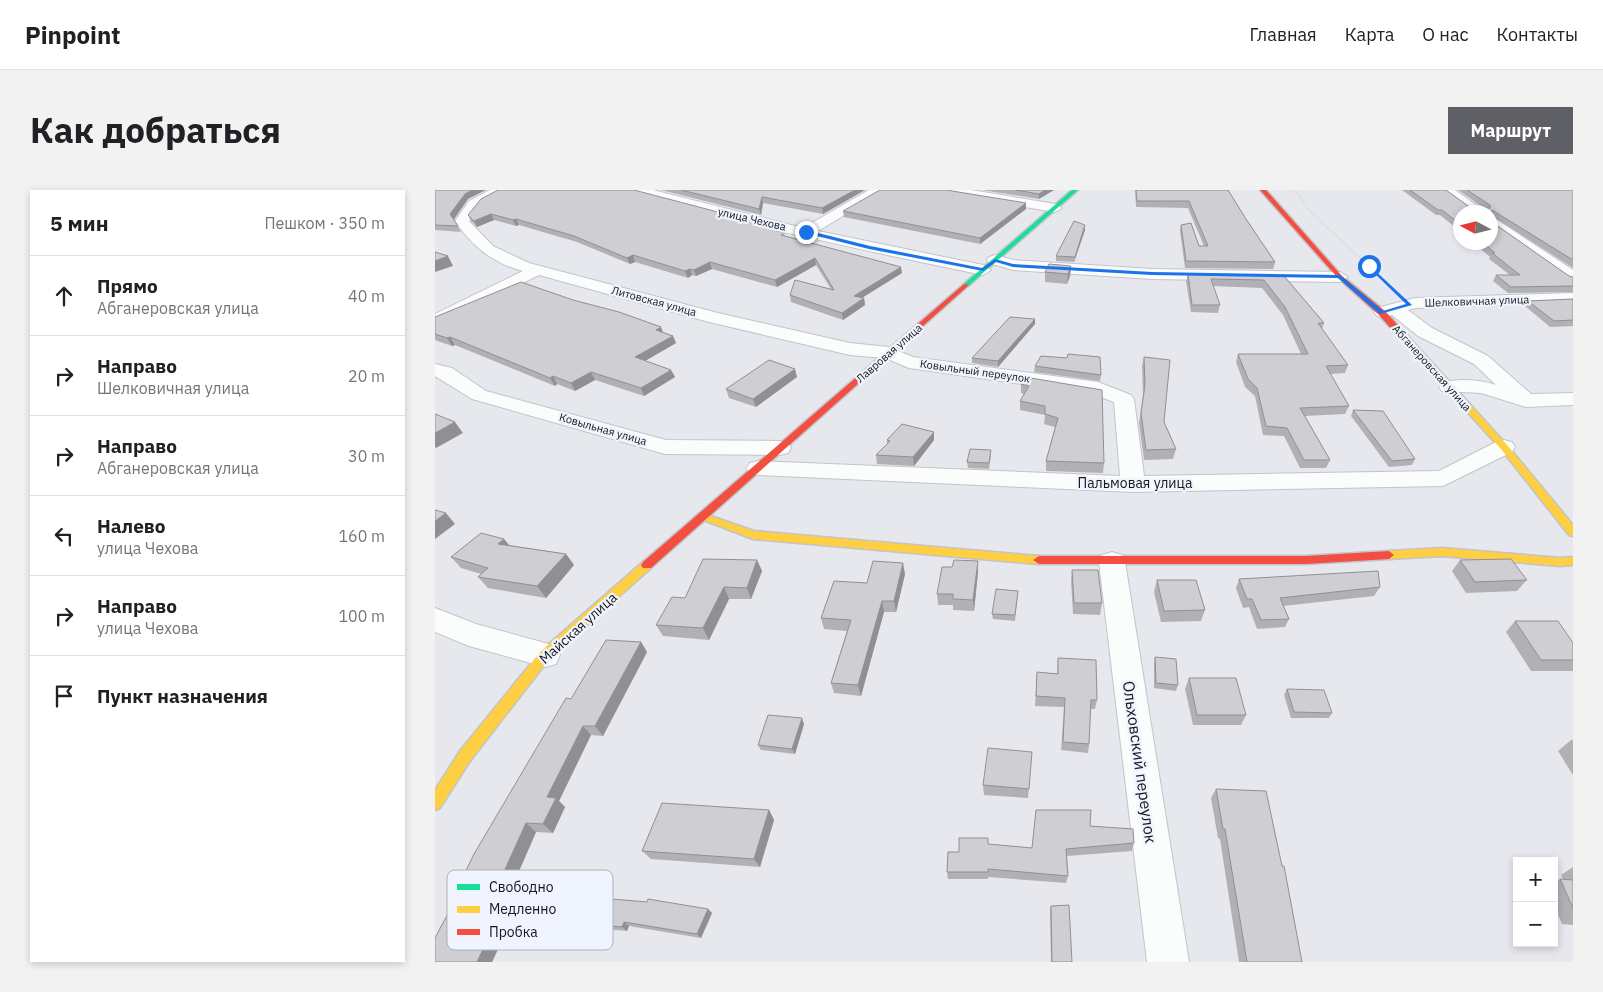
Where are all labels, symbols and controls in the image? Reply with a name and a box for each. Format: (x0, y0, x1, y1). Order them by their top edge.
text: Pinpoint (25, 19, 120, 51)
text: Главная (1249, 23, 1317, 46)
text: Карта (1345, 23, 1394, 46)
text: О нас (1422, 23, 1469, 46)
text: Контакты (1497, 23, 1578, 46)
text: Как добраться (30, 107, 281, 153)
button: Маршрут (1448, 107, 1573, 154)
street label: улица Чехова (716, 204, 788, 234)
north arrow (1453, 205, 1498, 250)
text: 5 мин (50, 209, 109, 237)
text: Пешком · 350 m (264, 213, 385, 233)
route end (795, 221, 818, 244)
route start (1358, 255, 1381, 278)
text: Прямо (97, 274, 158, 298)
icon: ahead (50, 282, 78, 310)
street label: Литовская улица (610, 283, 698, 319)
text: 40 m (348, 286, 385, 306)
street label: Шелковичная улица (1424, 292, 1530, 310)
text: Абганеровская улица (97, 298, 259, 318)
street label: Лавровая улица (853, 320, 925, 386)
street label: Абганеровская улица (1390, 322, 1474, 414)
text: Направо (97, 354, 177, 378)
street label: Ковыльный переулок (919, 356, 1031, 386)
icon: right (50, 362, 78, 390)
text: 20 m (348, 366, 385, 386)
text: Шелковичная улица (97, 378, 249, 398)
street label: Ковыльная улица (558, 410, 649, 448)
text: Направо (97, 434, 177, 458)
icon: right (50, 442, 78, 470)
text: 30 m (348, 446, 385, 466)
text: Абганеровская улица (97, 458, 259, 478)
street label: Пальмовая улица (1078, 474, 1193, 492)
text: Налево (97, 514, 166, 538)
icon: left (50, 522, 78, 550)
text: 160 m (338, 526, 385, 546)
text: улица Чехова (97, 538, 198, 558)
street label: Майская улица (535, 588, 621, 668)
text: Направо (97, 594, 177, 618)
icon: right (50, 602, 78, 630)
text: 100 m (338, 606, 385, 626)
text: улица Чехова (97, 618, 198, 638)
street label: Ольховский переулок (1119, 679, 1161, 845)
icon: arrive (50, 682, 78, 710)
text: Пункт назначения (97, 684, 268, 708)
map controls (1513, 857, 1558, 947)
button: + (1513, 857, 1558, 902)
legend (447, 870, 613, 950)
text: Свободно (489, 878, 554, 896)
text: Медленно (489, 900, 557, 918)
button: − (1513, 902, 1558, 947)
text: Пробка (489, 923, 538, 941)

